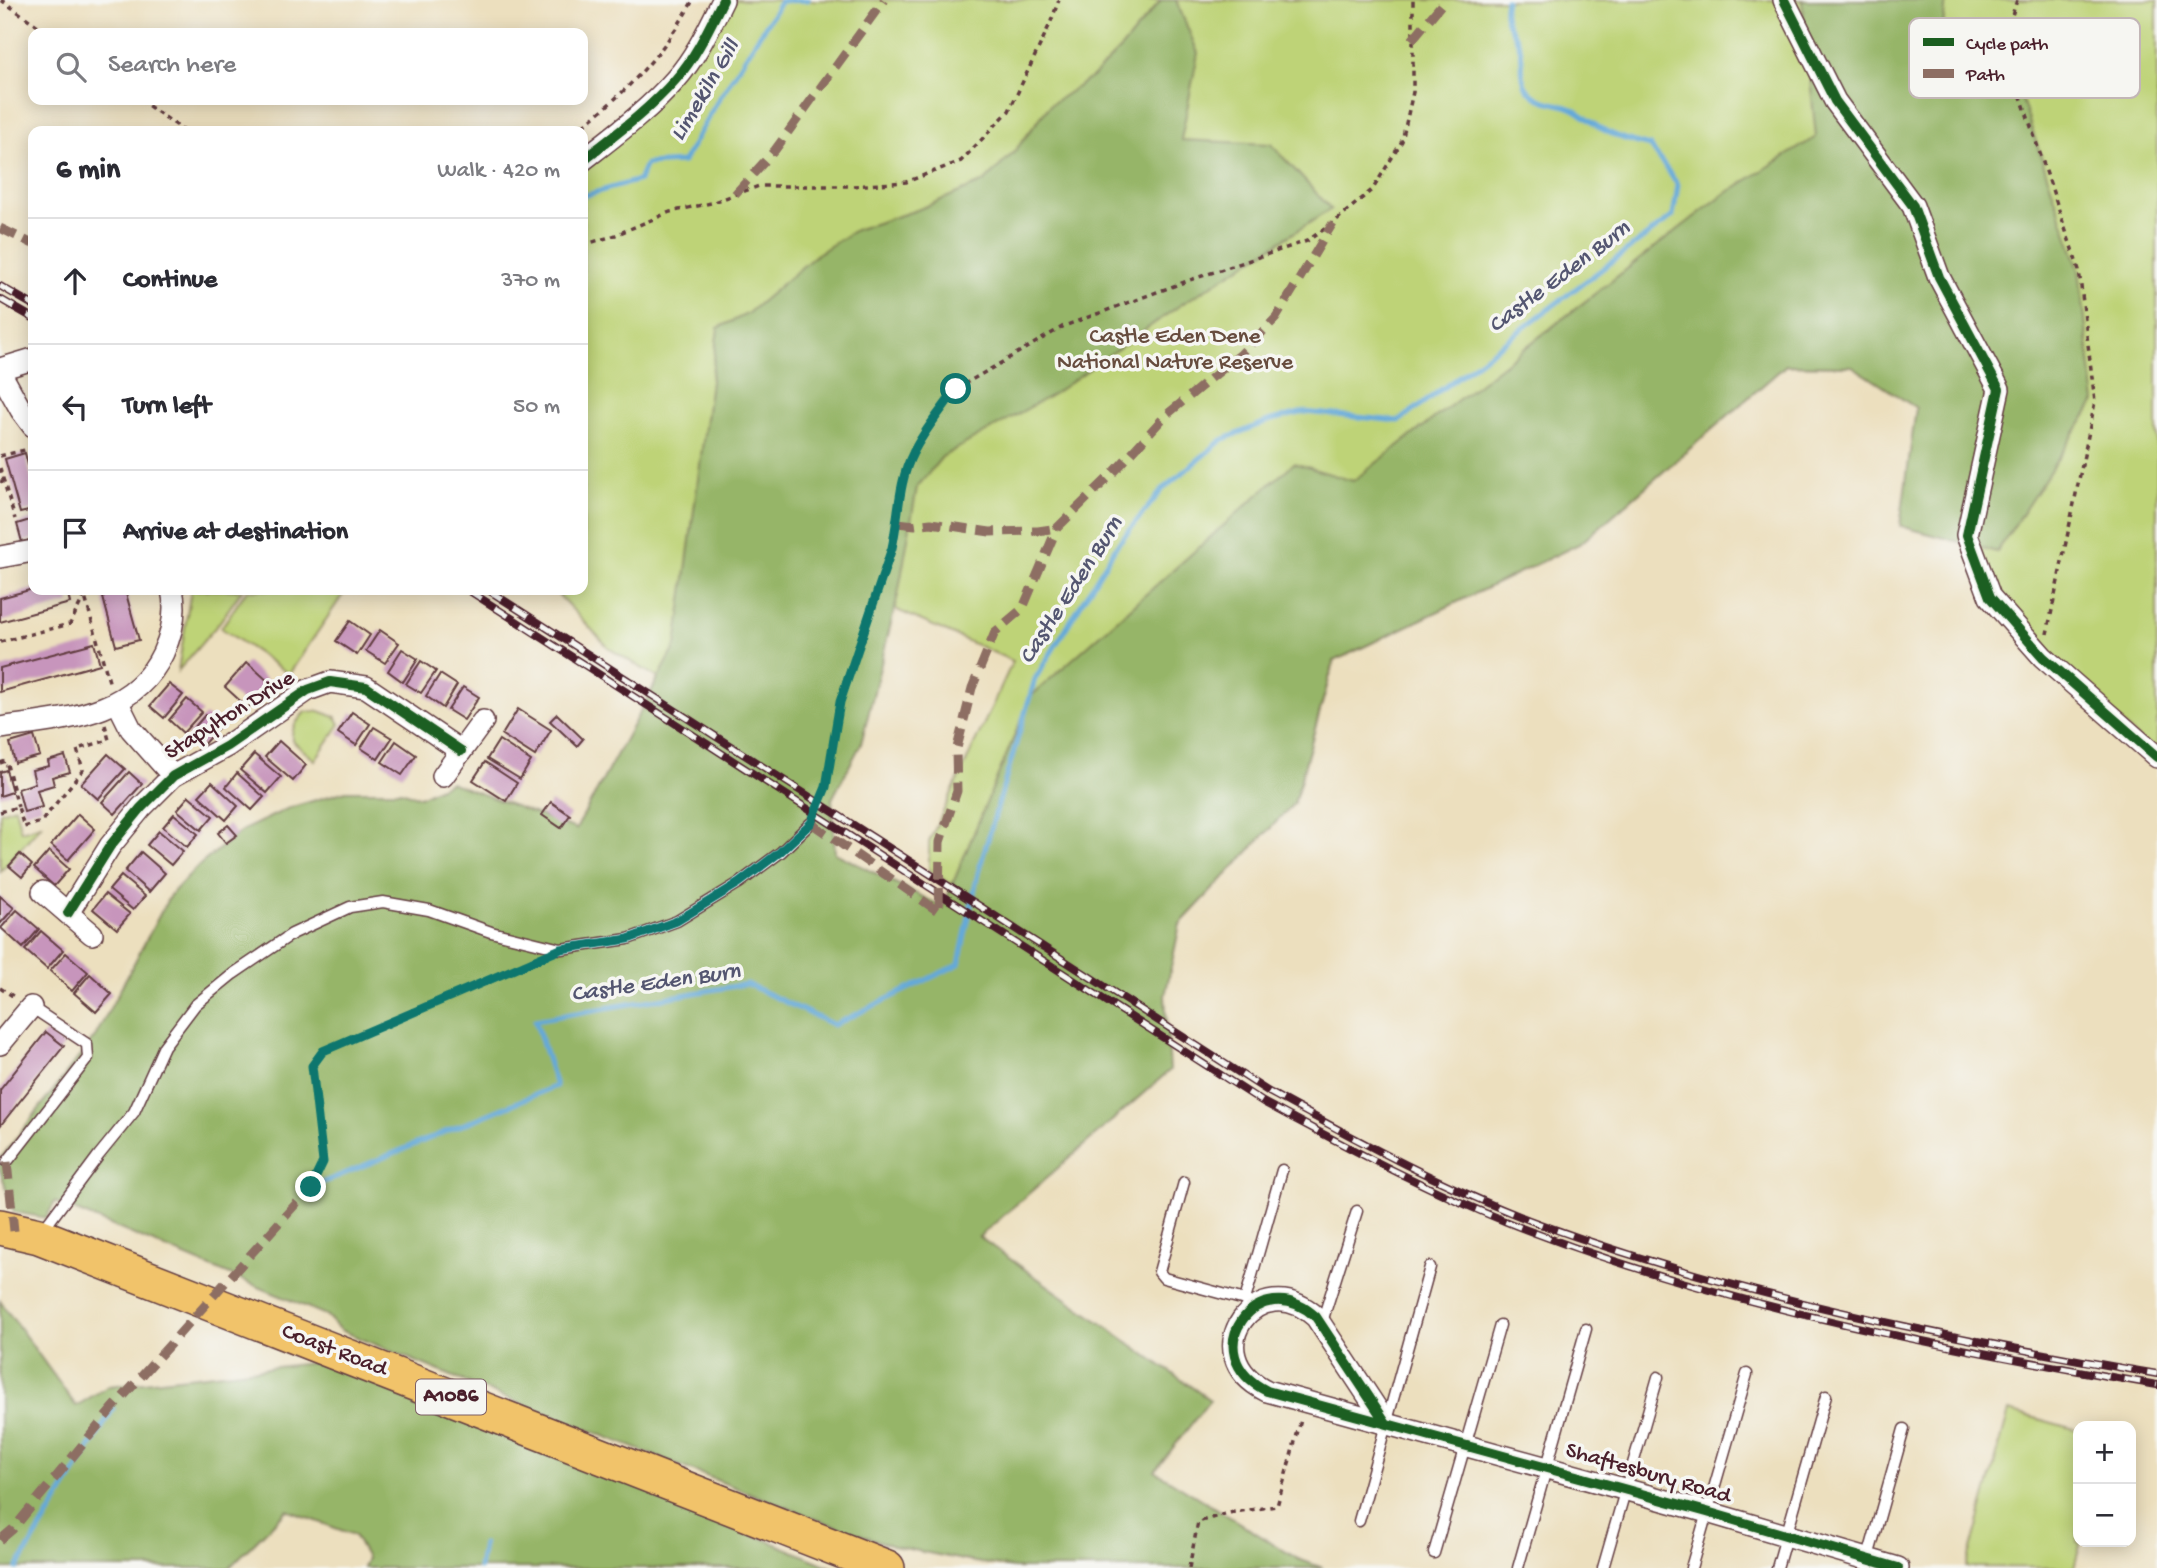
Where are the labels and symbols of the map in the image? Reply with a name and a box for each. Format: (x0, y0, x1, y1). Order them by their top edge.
legend (1909, 18, 2140, 98)
water label: Limekiln Gill (665, 34, 748, 147)
text: Cycle path (1966, 34, 2048, 57)
text: Path (1965, 65, 2005, 88)
water label: Castle Eden Burn (1483, 215, 1637, 341)
park label: Castle Eden Dene National Nature Reserve (1057, 324, 1294, 377)
route start (940, 373, 971, 404)
water label: Castle Eden Burn (1013, 511, 1131, 670)
street label: Stapylton Drive (160, 665, 301, 767)
water label: Castle Eden Burn (570, 958, 743, 1010)
route end (295, 1171, 326, 1202)
street label: Coast Road (277, 1319, 392, 1384)
road number: A1086 (416, 1380, 486, 1414)
street label: Shaftesbury Road (1562, 1438, 1735, 1511)

